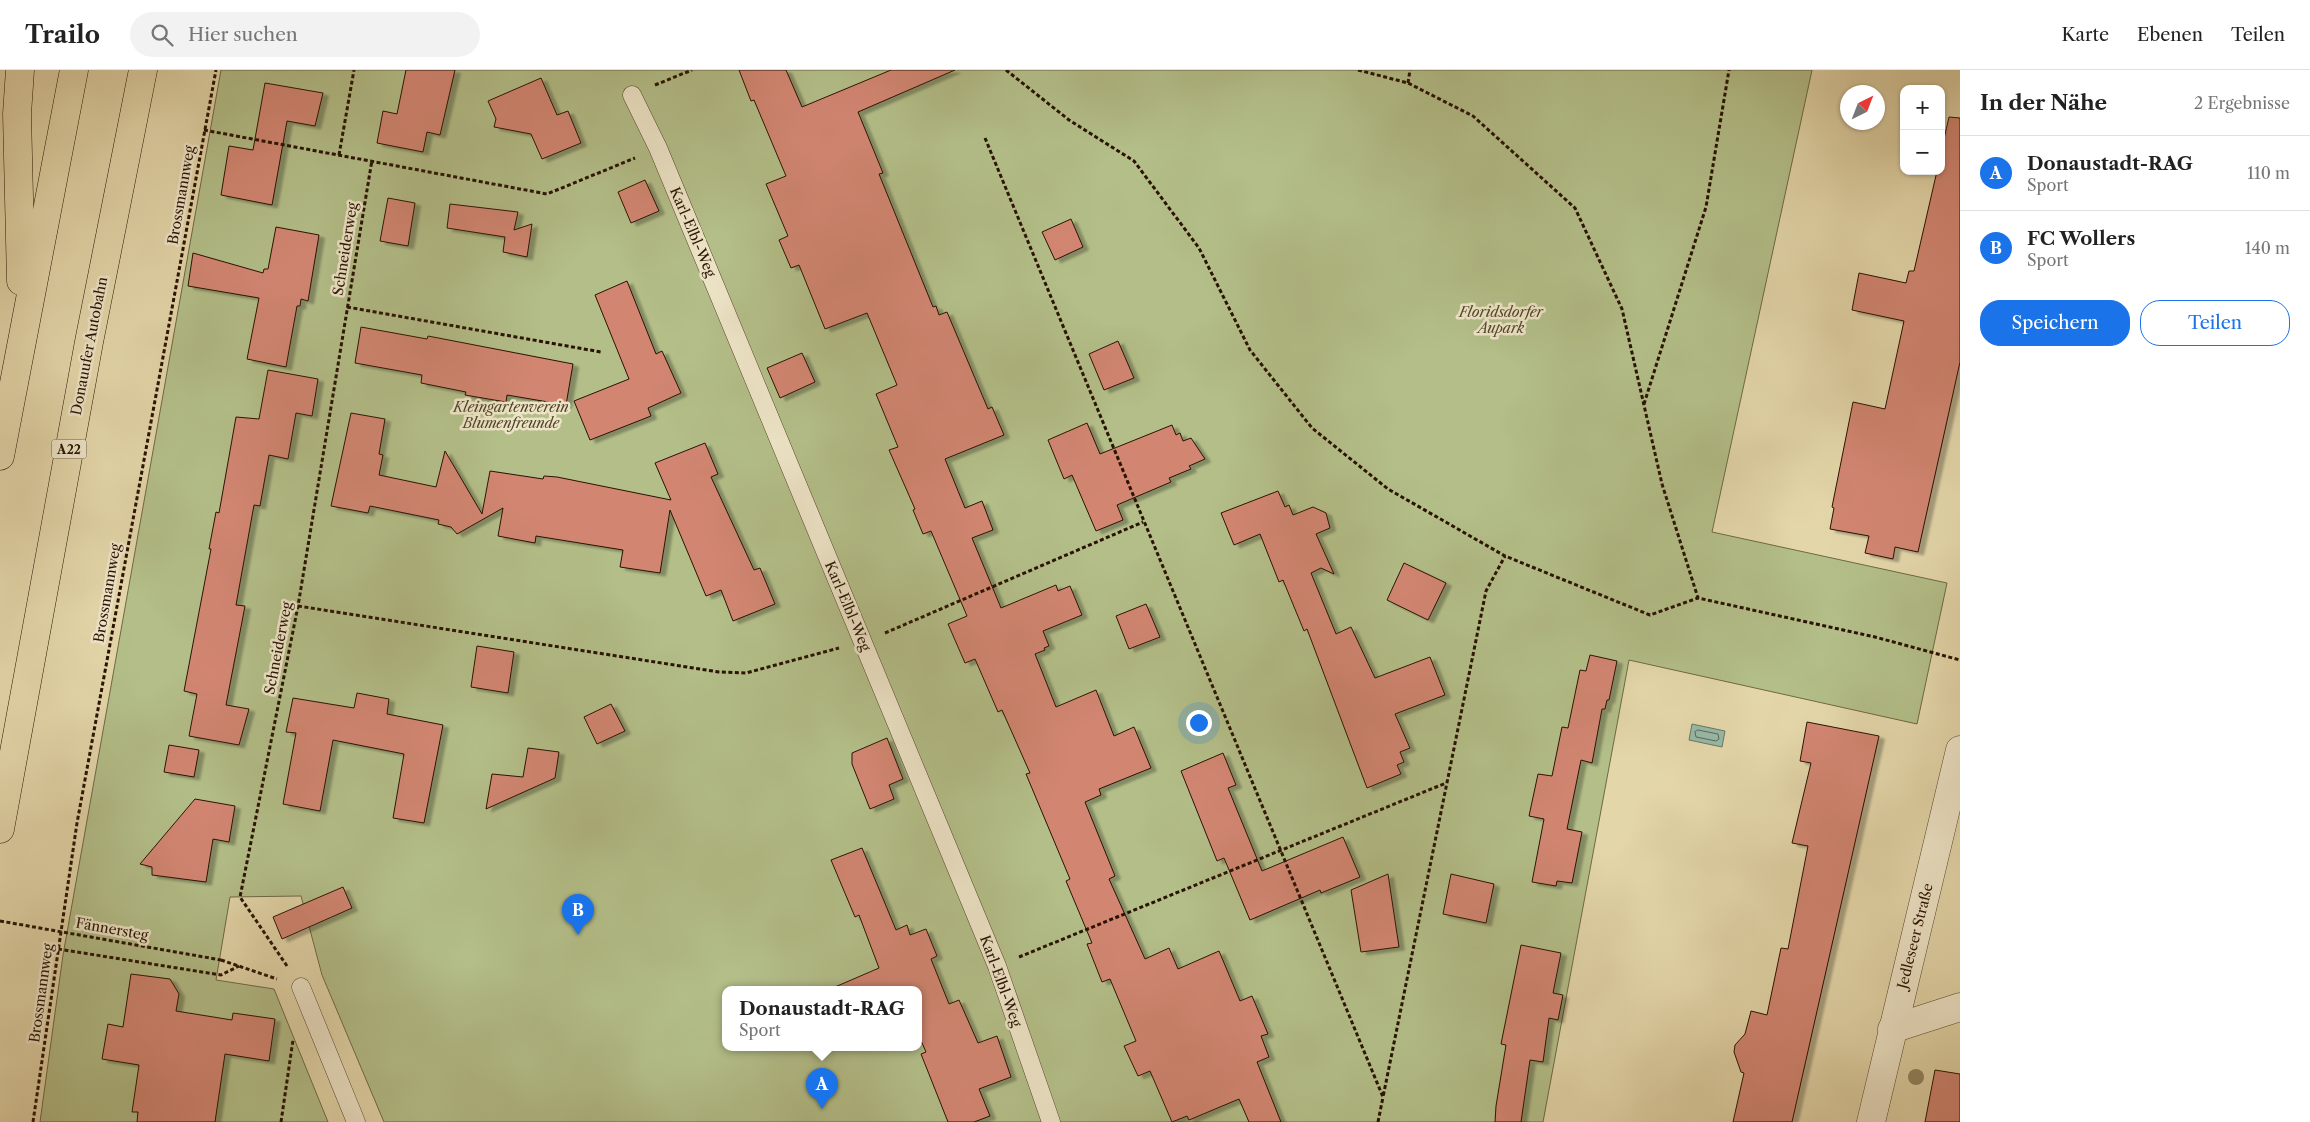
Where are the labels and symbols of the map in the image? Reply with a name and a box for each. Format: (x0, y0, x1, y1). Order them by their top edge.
north arrow (1840, 85, 1885, 130)
street label: Brossmannweg (163, 143, 199, 246)
street label: Karl-Elbl-Weg (666, 184, 720, 280)
street label: Schneiderweg (329, 201, 361, 297)
street label: Donauufer Autobahn (67, 275, 111, 417)
park label: Floridsdorfer Aupark (1458, 303, 1545, 337)
park label: Kleingartenverein Blumenfreunde (452, 398, 569, 432)
road number: A22 (52, 439, 86, 458)
street label: Brossmannweg (89, 541, 125, 644)
street label: Karl-Elbl-Weg (821, 558, 875, 654)
street label: Schneiderweg (260, 600, 296, 696)
your location (1186, 710, 1212, 736)
street label: Jedleseer Straße (1893, 881, 1937, 993)
pin: B (562, 894, 594, 935)
street label: Fännersteg (74, 914, 150, 944)
street label: Karl-Elbl-Weg (976, 933, 1026, 1030)
street label: Brossmannweg (25, 942, 57, 1044)
pin: A (806, 1068, 838, 1109)

